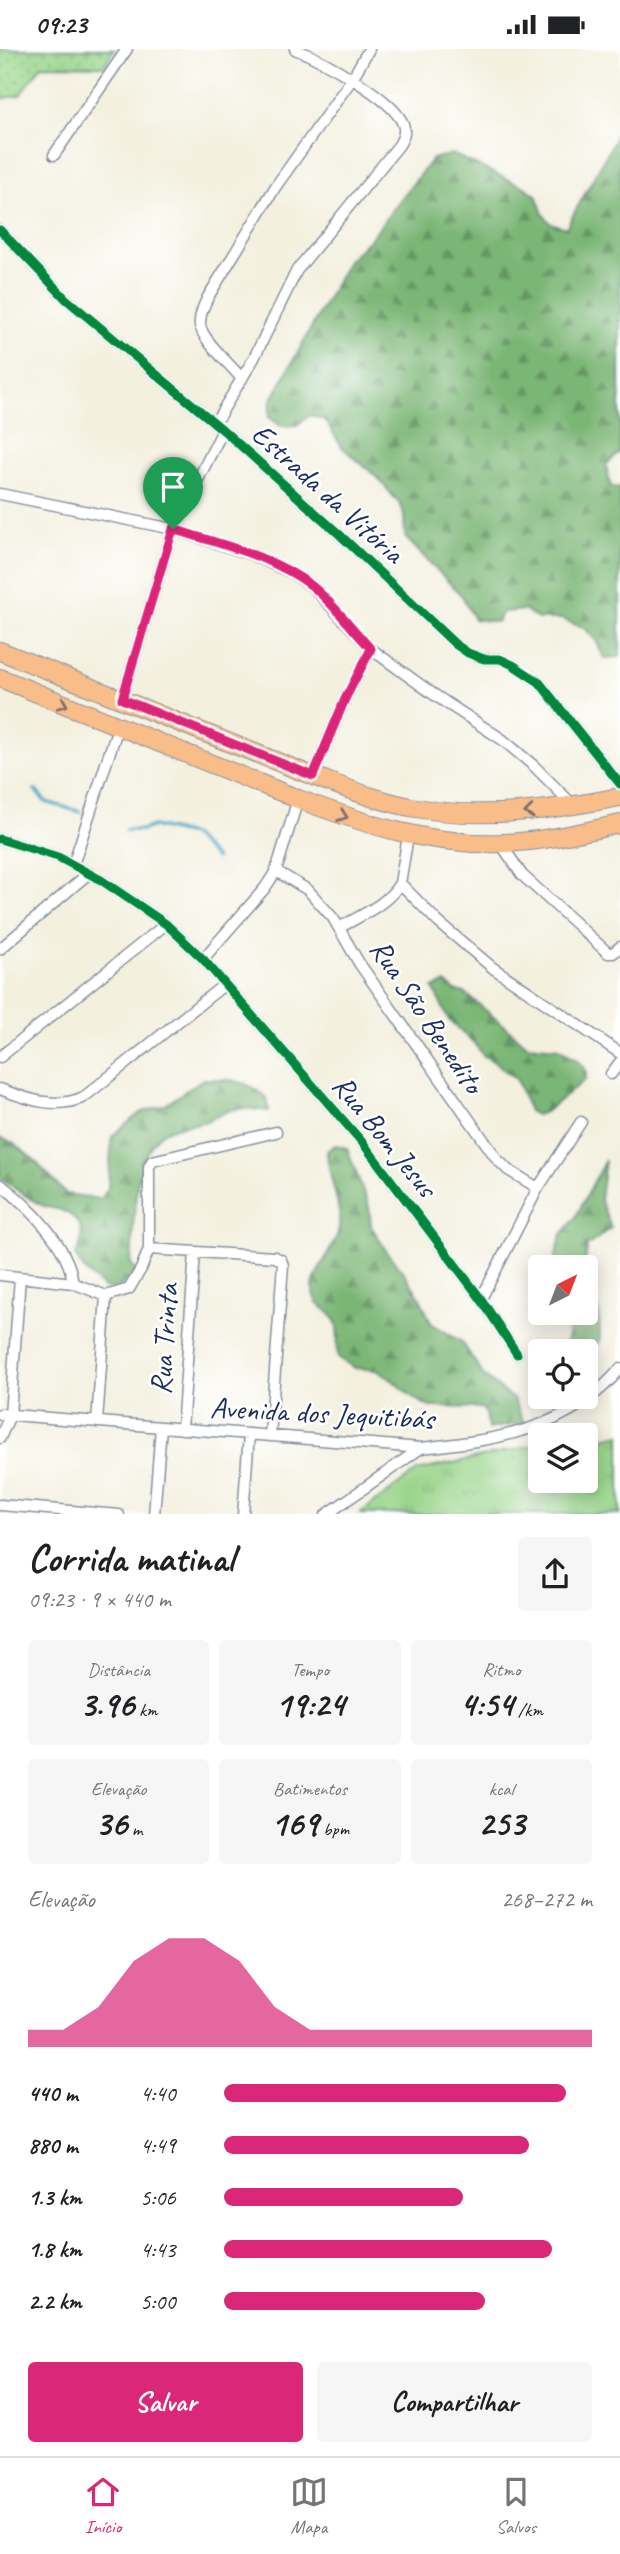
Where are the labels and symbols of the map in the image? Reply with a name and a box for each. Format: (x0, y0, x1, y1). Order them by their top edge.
street label: Estrada da Vitória (244, 415, 413, 573)
pin (143, 457, 203, 529)
one-way arrow (56, 696, 68, 710)
one-way arrow (523, 805, 534, 820)
one-way arrow (336, 808, 348, 822)
street label: Rua São Benedito (362, 932, 494, 1103)
street label: Rua Bom Jesus (324, 1067, 447, 1207)
north arrow (528, 1255, 598, 1325)
street label: Rua Trinta (141, 1281, 187, 1396)
street label: Avenida dos Jequitibás (209, 1388, 438, 1438)

